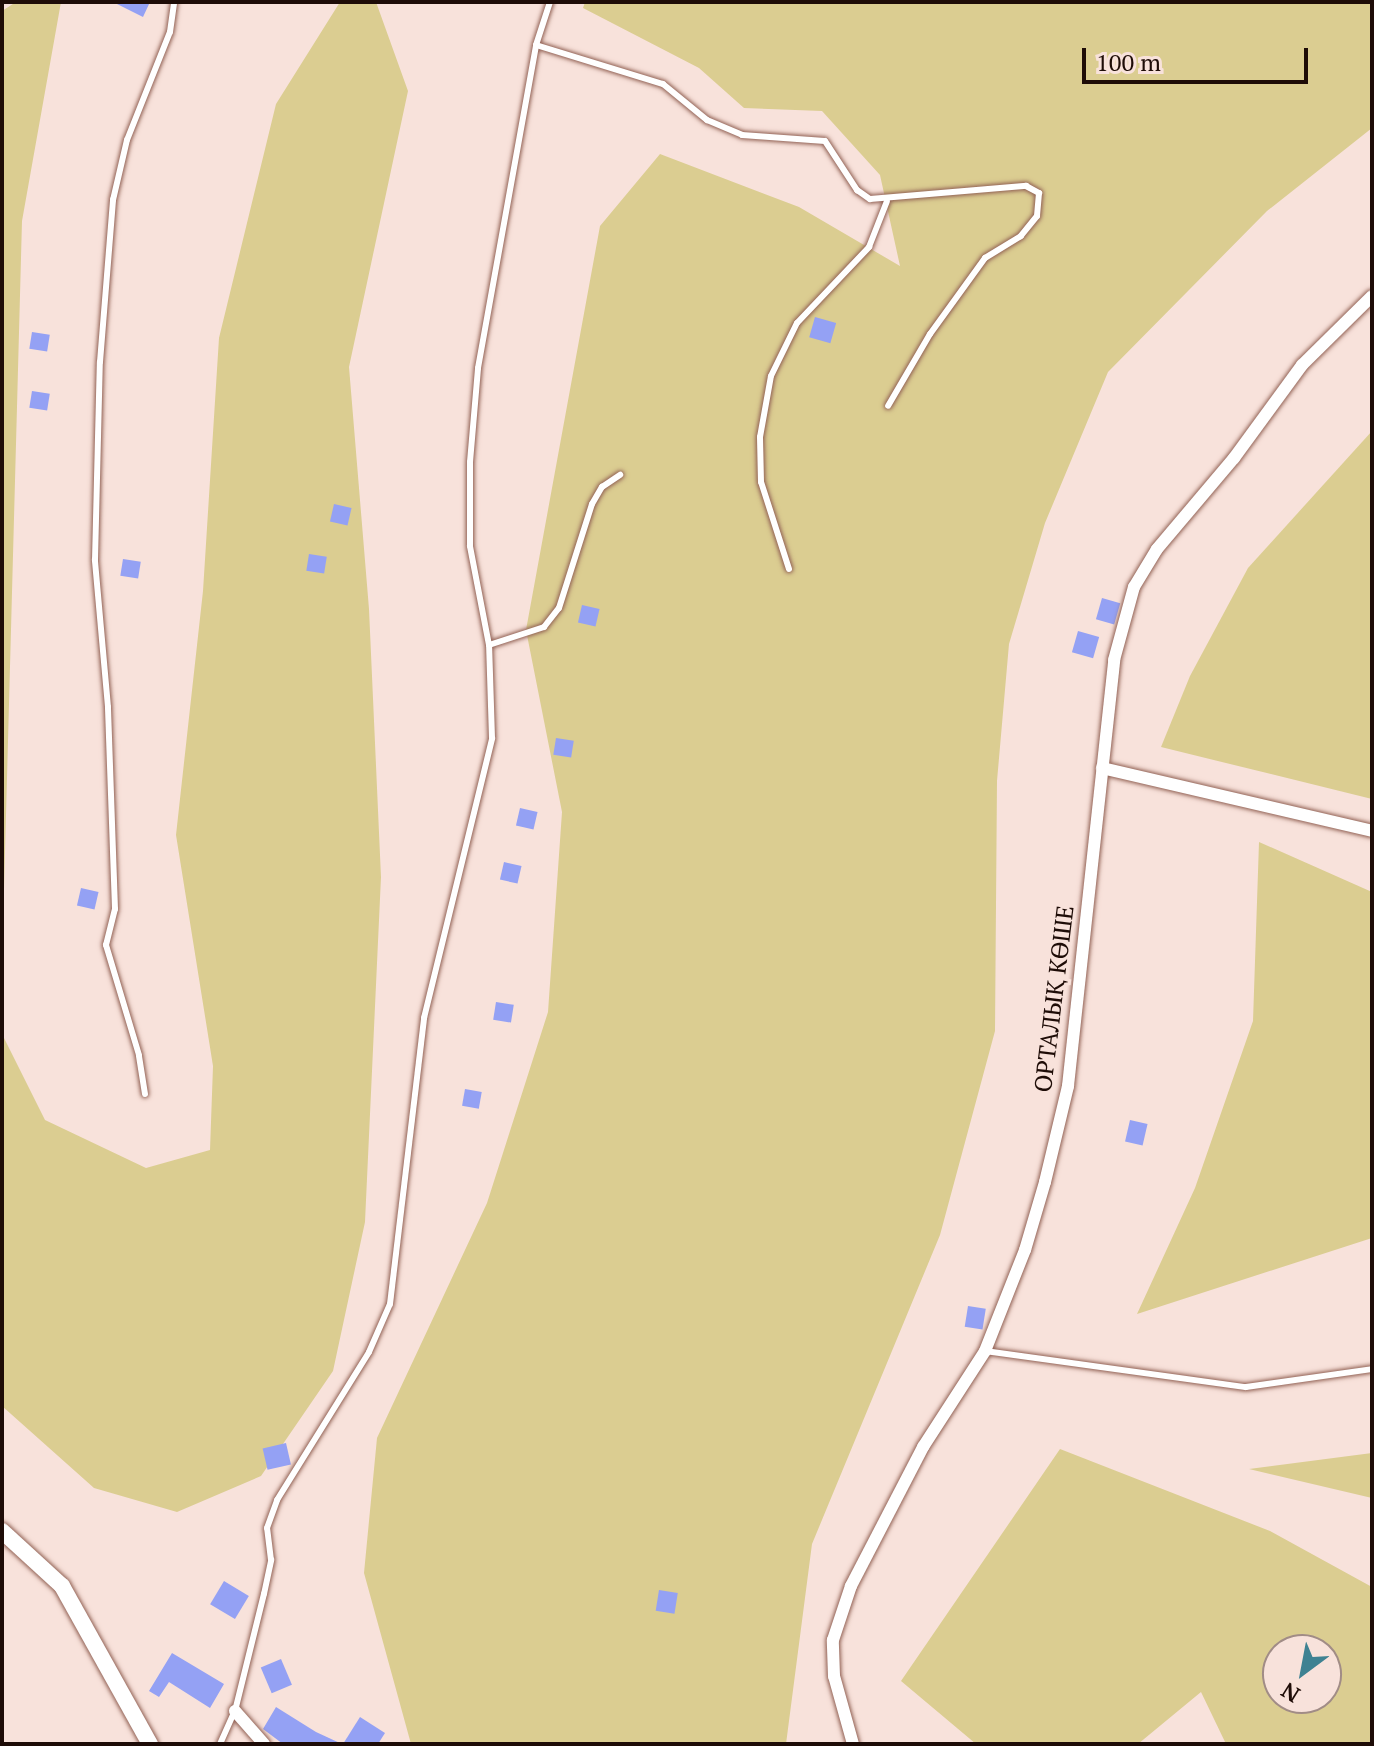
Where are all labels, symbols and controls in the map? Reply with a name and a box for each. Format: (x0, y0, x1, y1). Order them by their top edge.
scale bar (1086, 32, 1312, 82)
text: 100 m (1096, 46, 1161, 78)
street label: ОРТАЛЫҚ КӨШЕ (1028, 904, 1080, 1094)
north arrow (1262, 1634, 1342, 1714)
text: N (1275, 1676, 1305, 1710)

